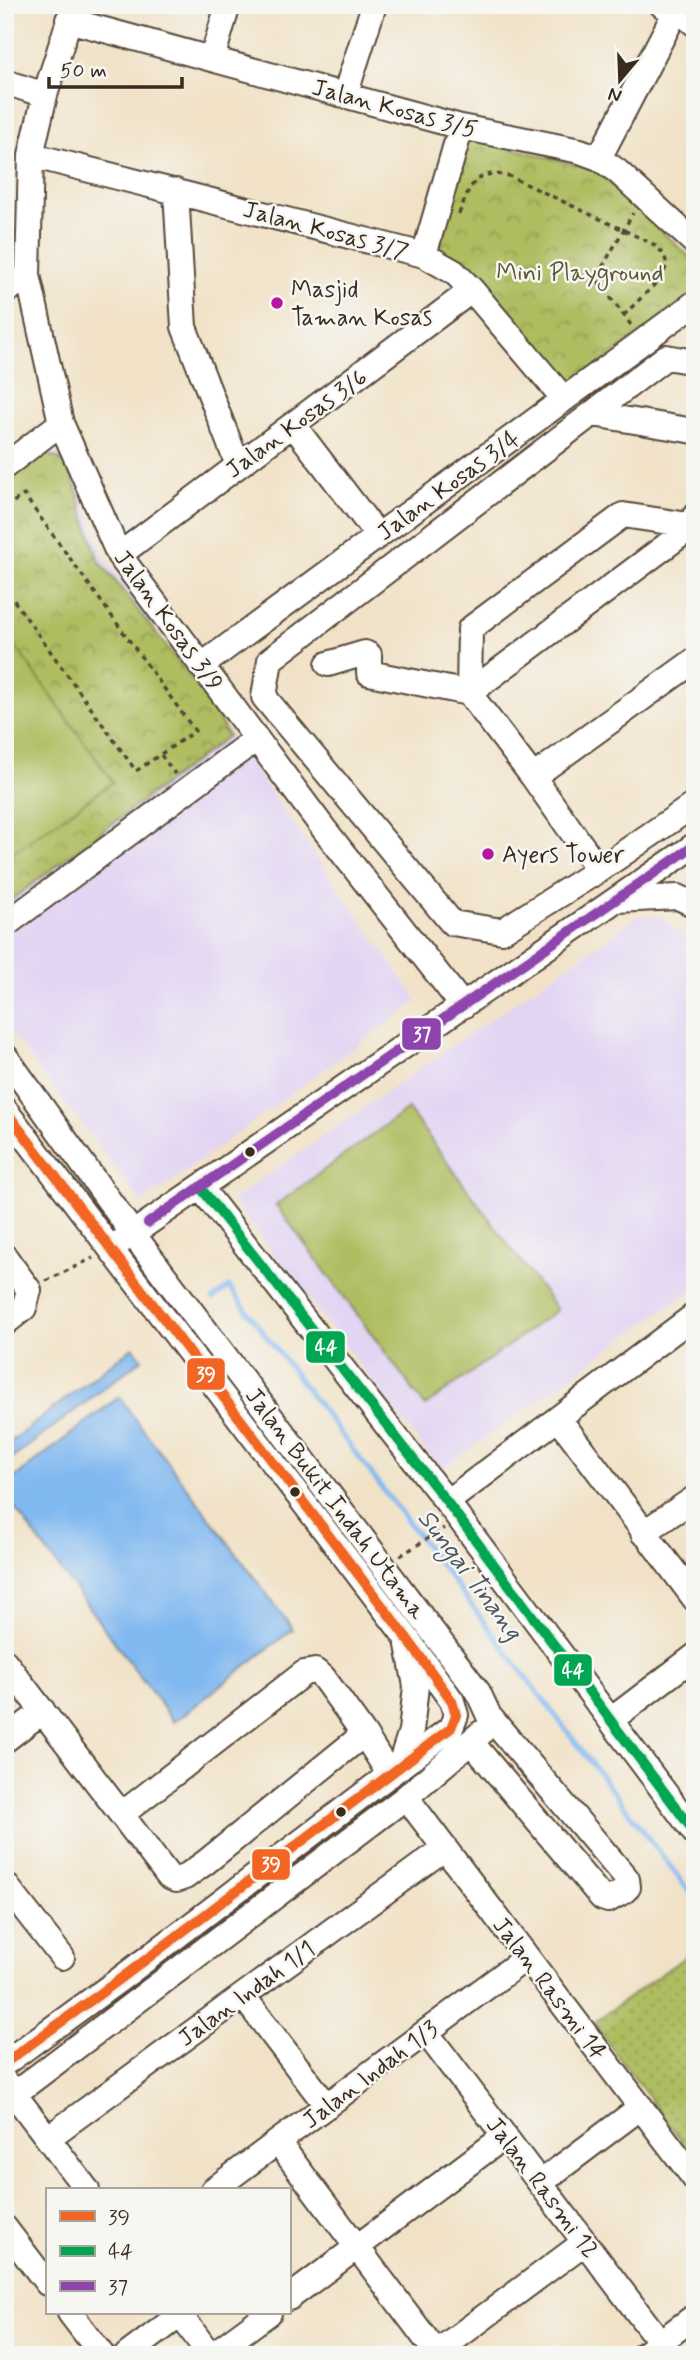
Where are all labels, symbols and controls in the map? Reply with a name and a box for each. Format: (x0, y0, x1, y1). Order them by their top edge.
scale bar (49, 46, 182, 90)
north arrow (584, 46, 654, 116)
text: 50 m (60, 57, 107, 85)
street label: Jalan Kosas 3/5 (309, 72, 481, 146)
text: N (605, 81, 625, 109)
street label: Jalan Kosas 3/7 (239, 194, 412, 268)
park label: Mini Playground (496, 258, 664, 291)
place label: Masjid Taman Kosas (291, 275, 432, 334)
marker: Masjid Taman Kosas (269, 295, 285, 311)
street label: Jalan Kosas 3/6 (220, 362, 374, 486)
street label: Jalan Kosas 3/4 (371, 424, 527, 549)
street label: Jalan Kosas 3/9 (106, 544, 229, 698)
place label: Ayers Tower (502, 840, 625, 871)
marker: Ayers Tower (480, 846, 496, 862)
line badge: 37 (401, 1017, 442, 1051)
text: 37 (413, 1023, 432, 1048)
unlabelled marker (243, 1145, 257, 1159)
line badge: 44 (305, 1330, 346, 1364)
text: 44 (315, 1336, 338, 1361)
line badge: 39 (186, 1357, 226, 1391)
text: 39 (196, 1363, 216, 1388)
street label: Jalan Bukit Indah Utama (238, 1382, 432, 1626)
unlabelled marker (288, 1485, 302, 1499)
water label: Sungai Tinang (407, 1503, 530, 1649)
line badge: 44 (553, 1653, 593, 1687)
text: 44 (562, 1659, 585, 1684)
unlabelled marker (334, 1805, 348, 1819)
line badge: 39 (251, 1848, 291, 1881)
text: 39 (261, 1853, 281, 1878)
street label: Jalan Rasmi 14 (485, 1911, 613, 2067)
street label: Jalan Indah 1/1 (172, 1934, 322, 2054)
street label: Jalan Indah 1/3 (297, 2014, 445, 2136)
street label: Jalan Rasmi 12 (478, 2111, 605, 2265)
legend (46, 2188, 290, 2314)
text: 39 (108, 2204, 130, 2232)
text: 44 (108, 2238, 133, 2266)
text: 37 (108, 2274, 128, 2302)

